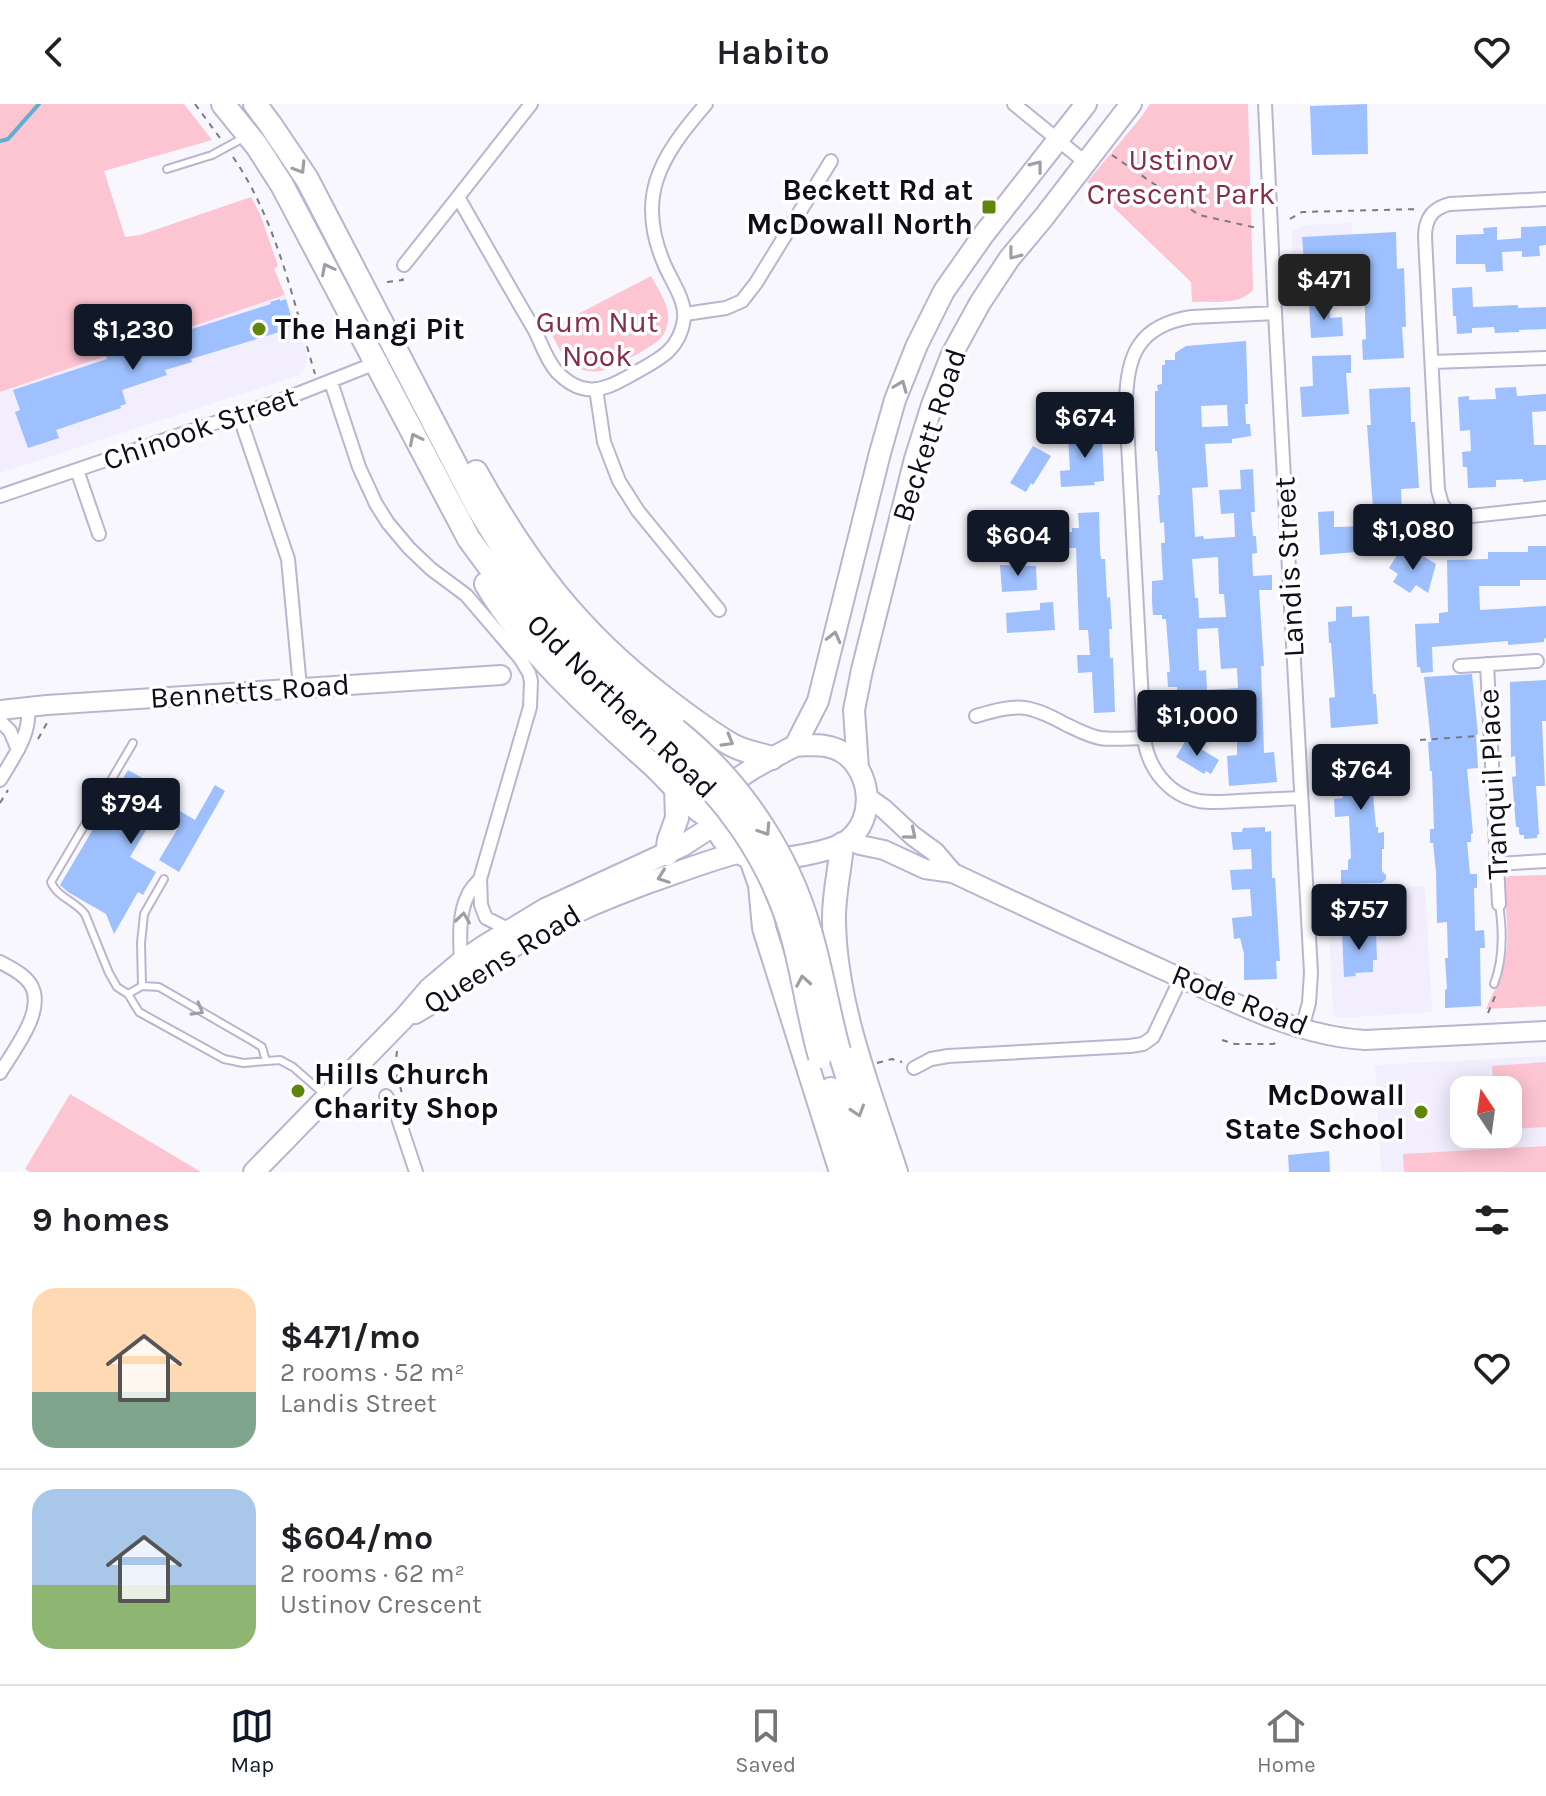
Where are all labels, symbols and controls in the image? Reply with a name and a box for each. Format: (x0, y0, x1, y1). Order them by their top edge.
icon: back (32, 30, 76, 74)
icon: heart (1470, 30, 1514, 74)
text: Habito (716, 31, 830, 73)
park label: Ustinov Crescent Park (1087, 142, 1275, 212)
one-way arrow (290, 159, 305, 174)
one-way arrow (1027, 160, 1041, 175)
place label: Beckett Rd at McDowall North (746, 172, 973, 242)
marker: Beckett Rd at McDowall North (980, 198, 998, 216)
one-way arrow (1009, 245, 1023, 260)
pin: $471 (1277, 254, 1371, 322)
one-way arrow (322, 263, 337, 278)
text: $471 (1296, 264, 1352, 295)
pin: $1,230 (68, 304, 198, 372)
park label: Gum Nut Nook (536, 304, 658, 374)
place label: The Hangi Pit (275, 311, 465, 347)
text: $1,230 (92, 314, 174, 345)
marker: The Hangi Pit (250, 320, 268, 338)
street label: Beckett Road (884, 344, 974, 526)
street label: Chinook Street (98, 378, 302, 478)
one-way arrow (891, 380, 908, 394)
pin: $674 (1038, 392, 1132, 460)
text: $674 (1054, 402, 1116, 433)
one-way arrow (410, 432, 425, 447)
street label: Landis Street (1266, 476, 1312, 658)
pin: $1,080 (1348, 504, 1478, 572)
pin: $604 (971, 510, 1065, 578)
text: $1,080 (1371, 514, 1455, 545)
text: $604 (985, 520, 1051, 551)
street label: Old Northern Road (519, 606, 725, 806)
one-way arrow (825, 630, 842, 644)
street label: Bennetts Road (149, 666, 351, 716)
street label: Tranquil Place (1470, 688, 1516, 880)
pin: $1,000 (1132, 690, 1262, 758)
text: $1,000 (1155, 700, 1239, 731)
one-way arrow (719, 731, 734, 747)
pin: $764 (1314, 744, 1408, 812)
text: $764 (1330, 754, 1392, 785)
pin: $794 (84, 778, 178, 846)
text: $794 (100, 788, 162, 819)
one-way arrow (755, 821, 770, 836)
one-way arrow (902, 824, 916, 839)
one-way arrow (657, 868, 671, 884)
pin: $757 (1312, 884, 1406, 952)
text: $757 (1330, 894, 1388, 925)
street label: Queens Road (417, 896, 587, 1022)
one-way arrow (454, 912, 471, 925)
street label: Rode Road (1166, 956, 1314, 1044)
one-way arrow (795, 974, 812, 988)
one-way arrow (189, 1000, 204, 1016)
place label: Hills Church Charity Shop (314, 1056, 499, 1126)
north arrow (1450, 1076, 1522, 1148)
map controls (1450, 1076, 1522, 1148)
place label: McDowall State School (1224, 1077, 1405, 1147)
marker: Hills Church Charity Shop (289, 1082, 307, 1100)
marker: McDowall State School (1412, 1103, 1430, 1121)
one-way arrow (849, 1104, 865, 1118)
icon: filters (1470, 1198, 1514, 1242)
text: 9 homes (32, 1200, 170, 1240)
text: $471/mo (280, 1317, 420, 1357)
icon: home (96, 1320, 192, 1416)
icon: heart (1470, 1346, 1514, 1390)
text: 2 rooms · 52 m² (280, 1357, 465, 1388)
text: Landis Street (280, 1388, 437, 1419)
text: $604/mo (280, 1518, 433, 1558)
icon: home (96, 1521, 192, 1617)
icon: heart (1470, 1547, 1514, 1591)
text: 2 rooms · 62 m² (280, 1558, 465, 1589)
text: Ustinov Crescent (280, 1589, 482, 1620)
tab: Map (230, 1704, 274, 1778)
tab: Saved (735, 1704, 796, 1778)
tab: Home (1257, 1704, 1316, 1778)

